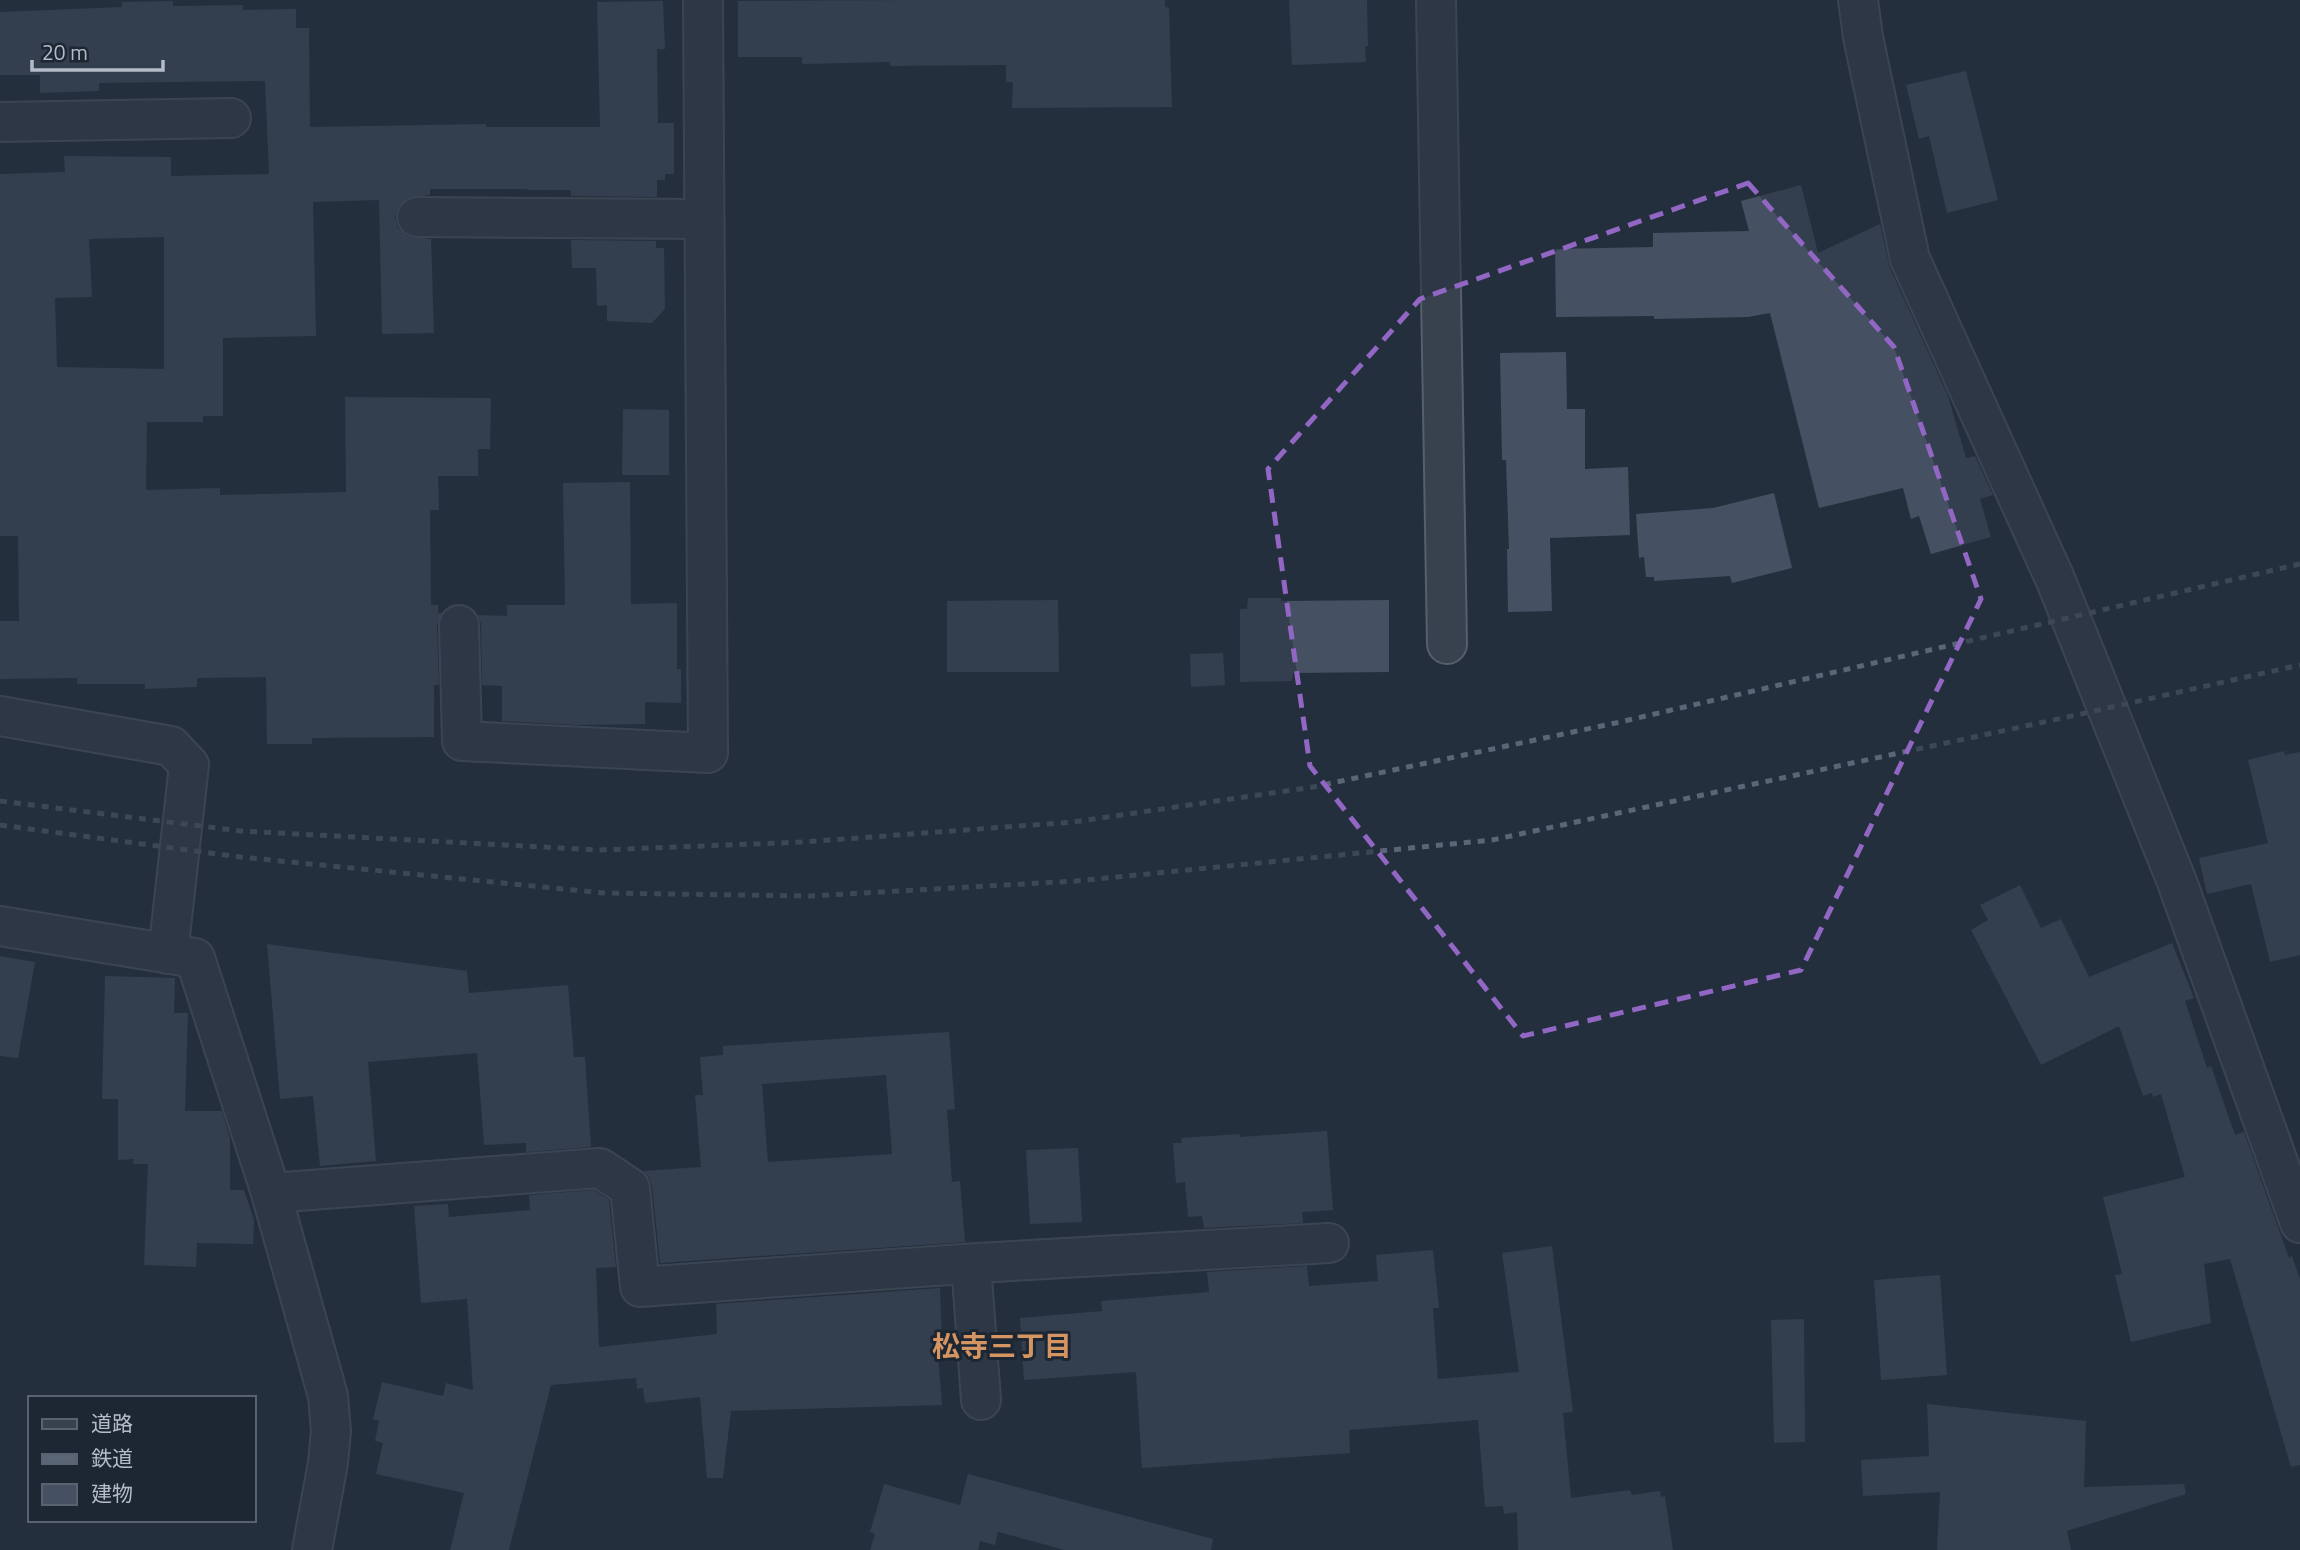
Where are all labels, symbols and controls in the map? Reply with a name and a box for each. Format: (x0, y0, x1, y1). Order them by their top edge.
scale bar (32, 28, 163, 72)
text: 20 m (42, 36, 88, 68)
district label: 松寺三丁目 (932, 1324, 1072, 1367)
legend (28, 1396, 256, 1522)
text: 道路 (91, 1407, 133, 1439)
text: 鉄道 (91, 1442, 133, 1474)
text: 建物 (91, 1477, 133, 1509)

